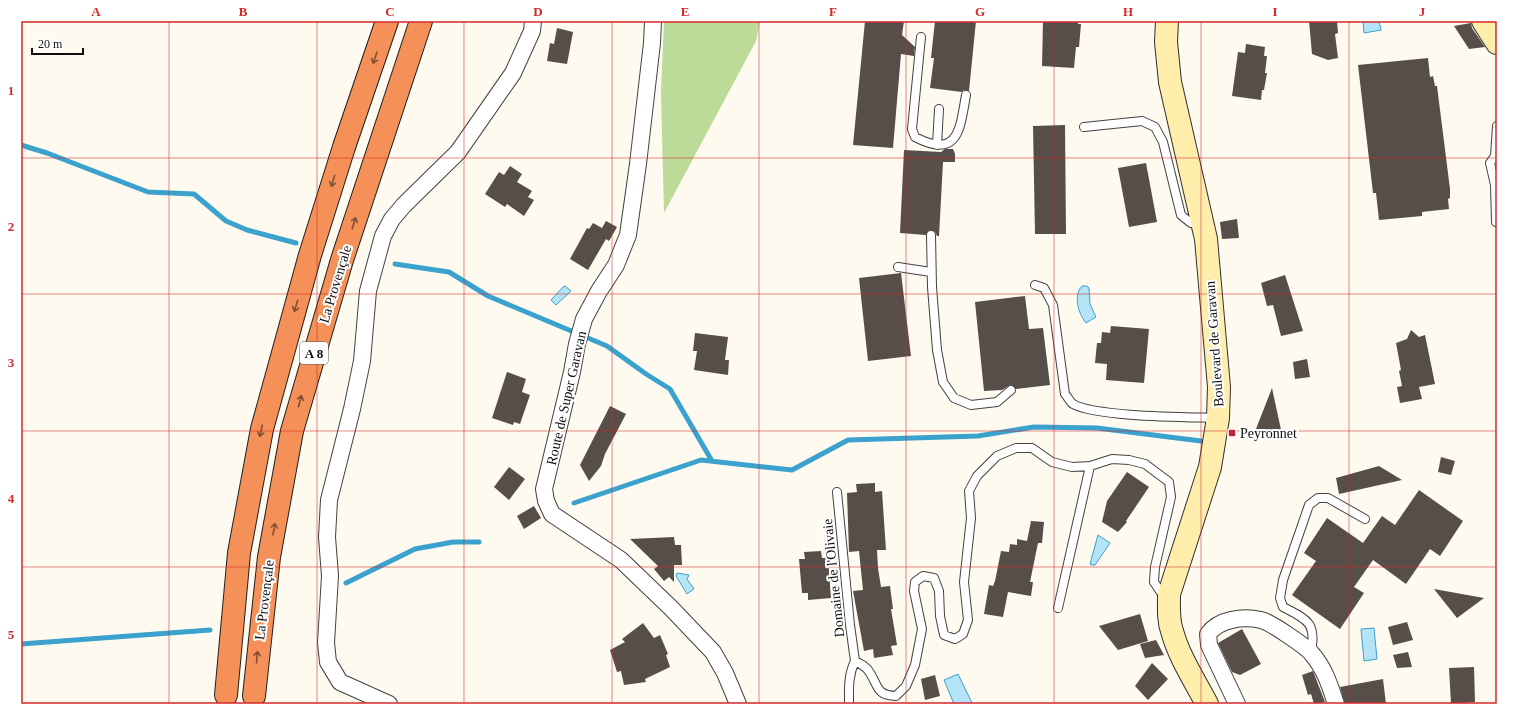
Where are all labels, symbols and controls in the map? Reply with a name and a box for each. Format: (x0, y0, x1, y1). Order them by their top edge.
text: A (91, 4, 101, 19)
text: B (239, 4, 248, 19)
text: C (385, 4, 395, 19)
text: D (533, 4, 543, 19)
text: E (681, 4, 689, 19)
text: F (829, 4, 837, 19)
text: G (975, 4, 985, 19)
text: H (1123, 4, 1133, 19)
text: I (1272, 4, 1278, 19)
text: J (1419, 4, 1426, 19)
scale bar (32, 30, 83, 56)
text: 20 m (38, 37, 63, 51)
one-way arrow (370, 51, 378, 63)
text: 1 (8, 83, 14, 98)
one-way arrow (329, 174, 336, 187)
one-way arrow (351, 217, 358, 230)
text: 2 (8, 219, 14, 234)
street label: La Provençale (317, 243, 354, 325)
street label: Boulevard de Garavan (1203, 281, 1226, 407)
one-way arrow (292, 299, 299, 312)
street label: Route de Super Garavan (544, 330, 589, 467)
road number: A 8 (300, 342, 328, 364)
text: 3 (8, 355, 15, 370)
one-way arrow (297, 395, 304, 408)
one-way arrow (257, 424, 265, 437)
place label: Peyronnet (1240, 426, 1297, 441)
marker: Peyronnet (1227, 428, 1237, 438)
text: 4 (8, 491, 15, 506)
street label: Domaine de l'Olivaie (820, 518, 847, 638)
one-way arrow (271, 523, 279, 536)
street label: La Provençale (252, 559, 277, 641)
text: 5 (8, 627, 15, 642)
one-way arrow (254, 651, 261, 664)

